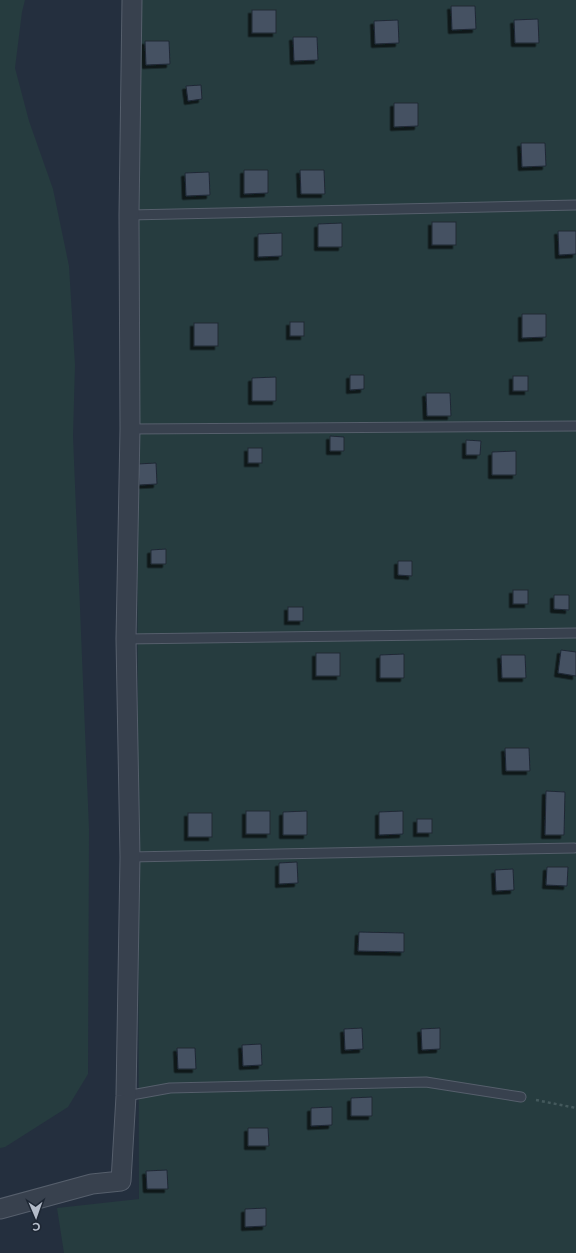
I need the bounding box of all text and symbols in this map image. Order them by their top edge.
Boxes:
north arrow [16,1197,56,1237]
text: С [32,1220,41,1234]

